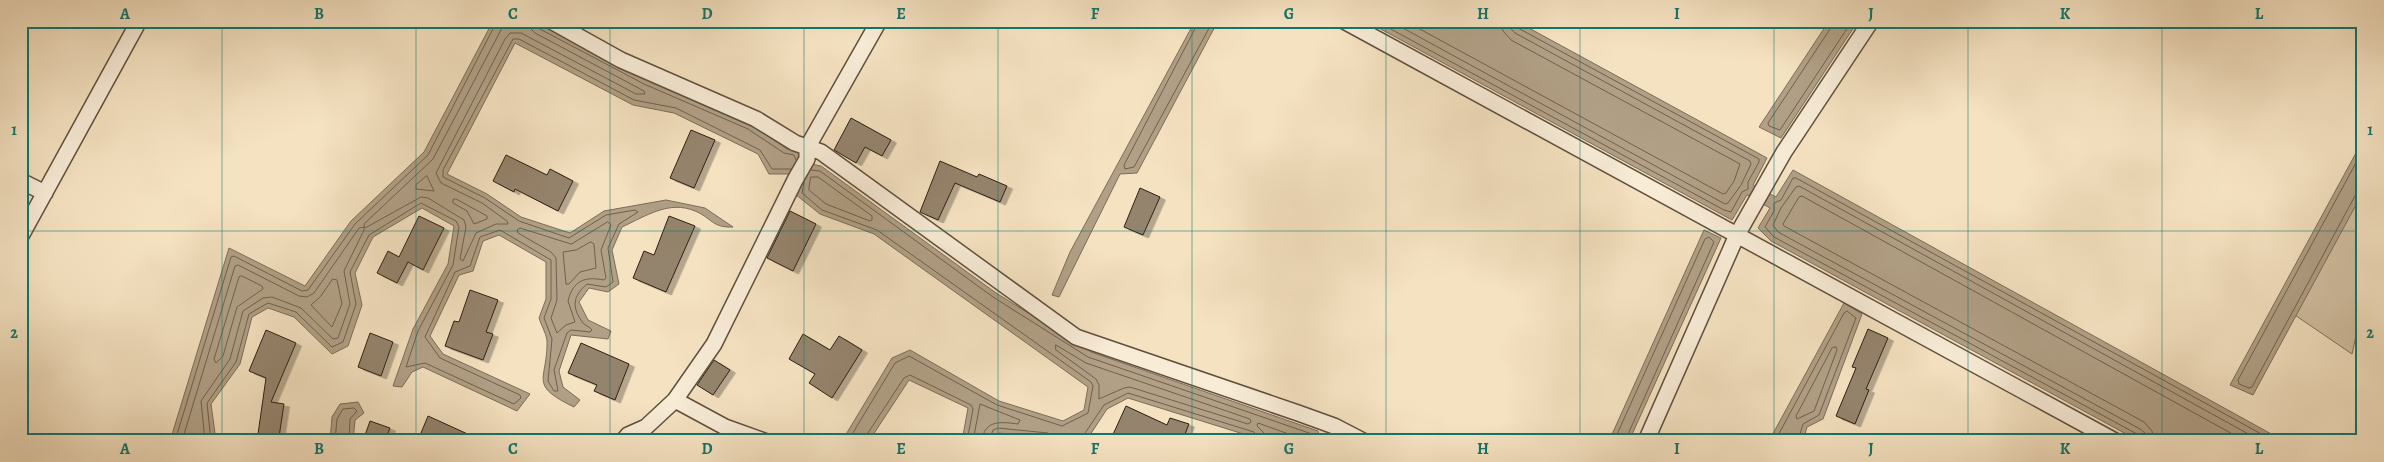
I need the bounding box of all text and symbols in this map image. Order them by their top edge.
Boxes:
text: A [119,3,131,25]
text: B [314,3,324,25]
text: C [508,3,518,25]
text: D [701,3,713,25]
text: E [896,3,906,25]
text: F [1091,3,1100,25]
text: G [1284,3,1294,25]
text: H [1477,3,1489,25]
text: I [1674,3,1680,25]
text: J [1868,3,1874,25]
text: K [2060,3,2071,25]
text: L [2255,3,2264,25]
text: 1 [11,119,17,141]
text: 1 [2367,119,2373,141]
text: 2 [10,322,18,344]
text: 2 [2366,322,2374,344]
text: A [119,438,131,460]
text: B [314,438,324,460]
text: C [508,438,518,460]
text: D [701,438,713,460]
text: E [896,438,906,460]
text: F [1091,438,1100,460]
text: G [1284,438,1294,460]
text: H [1477,438,1489,460]
text: I [1674,438,1680,460]
text: J [1868,438,1874,460]
text: K [2060,438,2071,460]
text: L [2255,438,2264,460]

